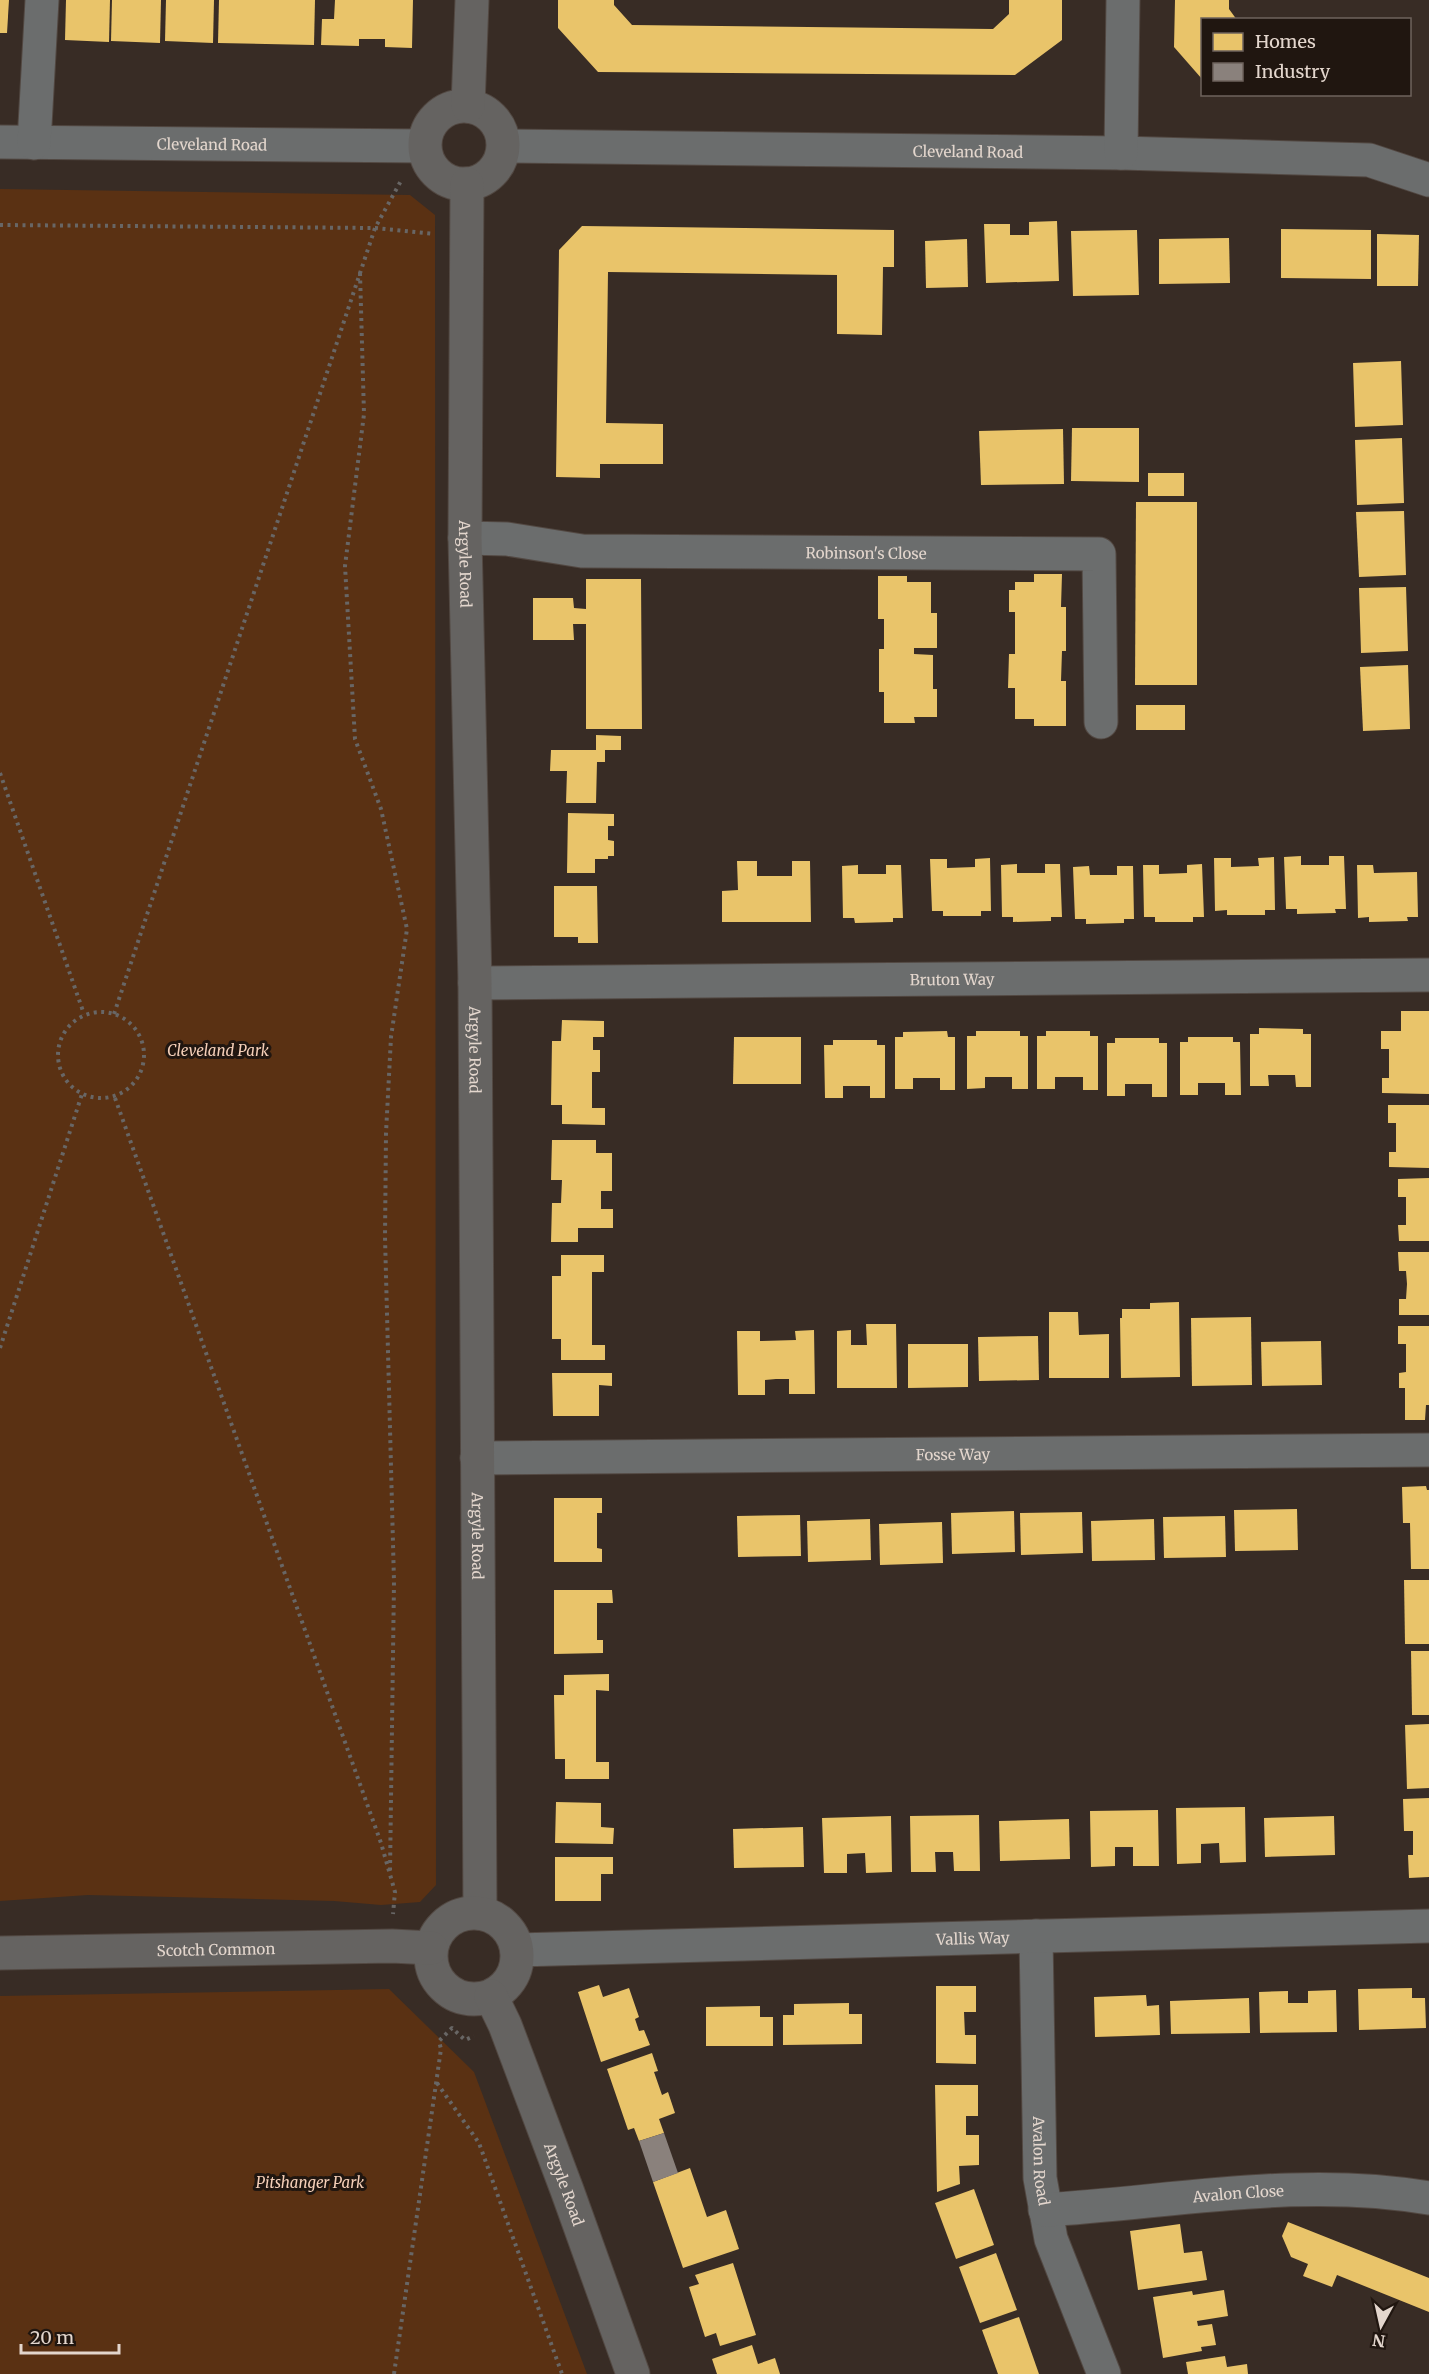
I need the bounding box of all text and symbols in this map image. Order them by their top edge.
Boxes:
legend [1201,18,1411,96]
text: Homes [1255,30,1316,53]
text: Industry [1255,60,1331,83]
street label: Cleveland Road [157,134,267,154]
street label: Cleveland Road [913,141,1023,161]
street label: Argyle Road [455,519,476,608]
street label: Robinson's Close [805,543,927,563]
street label: Bruton Way [910,969,995,989]
street label: Argyle Road [466,1005,485,1094]
park label: Cleveland Park [167,1041,270,1060]
street label: Fosse Way [916,1444,991,1464]
street label: Argyle Road [468,1491,488,1580]
street label: Vallis Way [935,1928,1010,1948]
street label: Scotch Common [157,1939,275,1960]
street label: Avalon Road [1029,2115,1054,2207]
street label: Argyle Road [540,2139,589,2228]
park label: Pitshanger Park [256,2173,365,2192]
street label: Avalon Close [1191,2181,1284,2206]
north arrow [1351,2296,1411,2356]
scale bar [21,2317,118,2355]
text: 20 m [30,2326,74,2349]
text: N [1371,2330,1387,2352]

